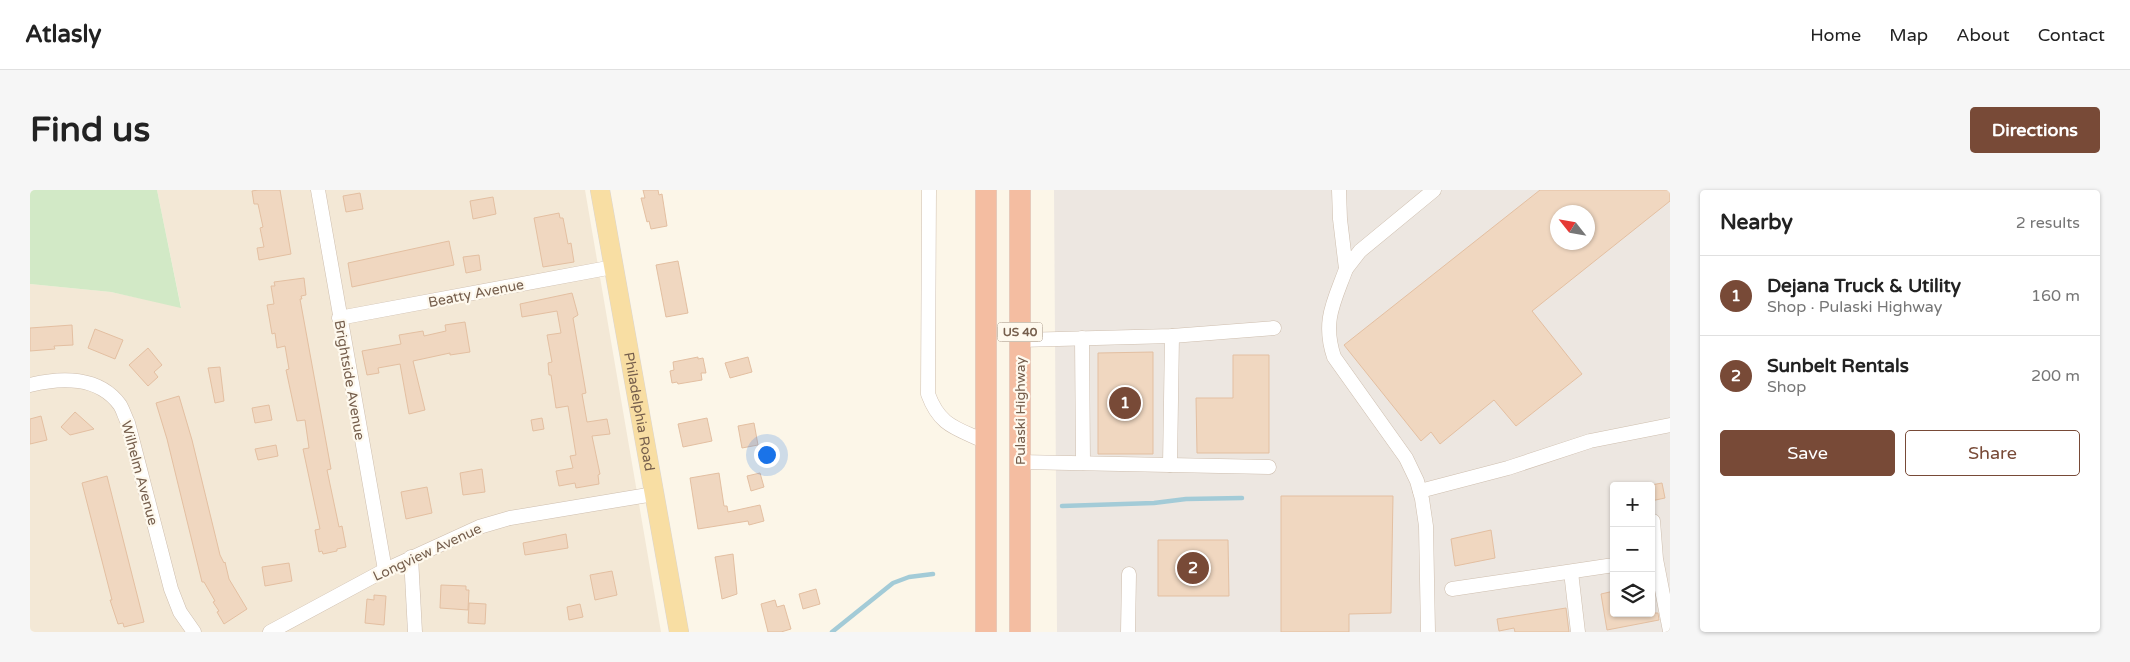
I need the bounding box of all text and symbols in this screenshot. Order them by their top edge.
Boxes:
text: Atlasly [25,20,101,49]
text: Home [1810,24,1861,46]
text: Map [1889,24,1928,46]
text: About [1956,24,2010,46]
text: Contact [2038,24,2105,46]
button: Directions [1970,107,2100,153]
text: Find us [30,109,150,151]
north arrow [1550,205,1595,250]
text: Nearby [1720,210,1793,235]
text: 2 results [2016,213,2080,233]
text: Dejana Truck & Utility [1767,275,1961,297]
street label: Beatty Avenue [427,276,525,311]
text: 1 [1731,286,1741,306]
text: 160 m [2031,286,2080,306]
text: Shop · Pulaski Highway [1767,297,1942,317]
street label: Brightside Avenue [331,319,368,442]
road number: US 40 [998,322,1042,342]
street label: Philadelphia Road [620,351,658,472]
text: Sunbelt Rentals [1767,355,1909,377]
street label: Pulaski Highway [1012,356,1029,465]
text: 2 [1731,366,1741,386]
text: 200 m [2031,366,2080,386]
text: Shop [1767,377,1806,397]
pin: 1 [1109,384,1141,422]
street label: Wilhelm Avenue [117,419,162,527]
button: Save [1720,430,1895,476]
button: Share [1905,430,2080,476]
your location [754,442,780,468]
map controls [1610,482,1655,617]
button: + [1610,482,1655,527]
street label: Longview Avenue [370,520,484,585]
button: − [1610,527,1655,572]
pin: 2 [1177,549,1209,587]
button: layers [1610,572,1655,617]

